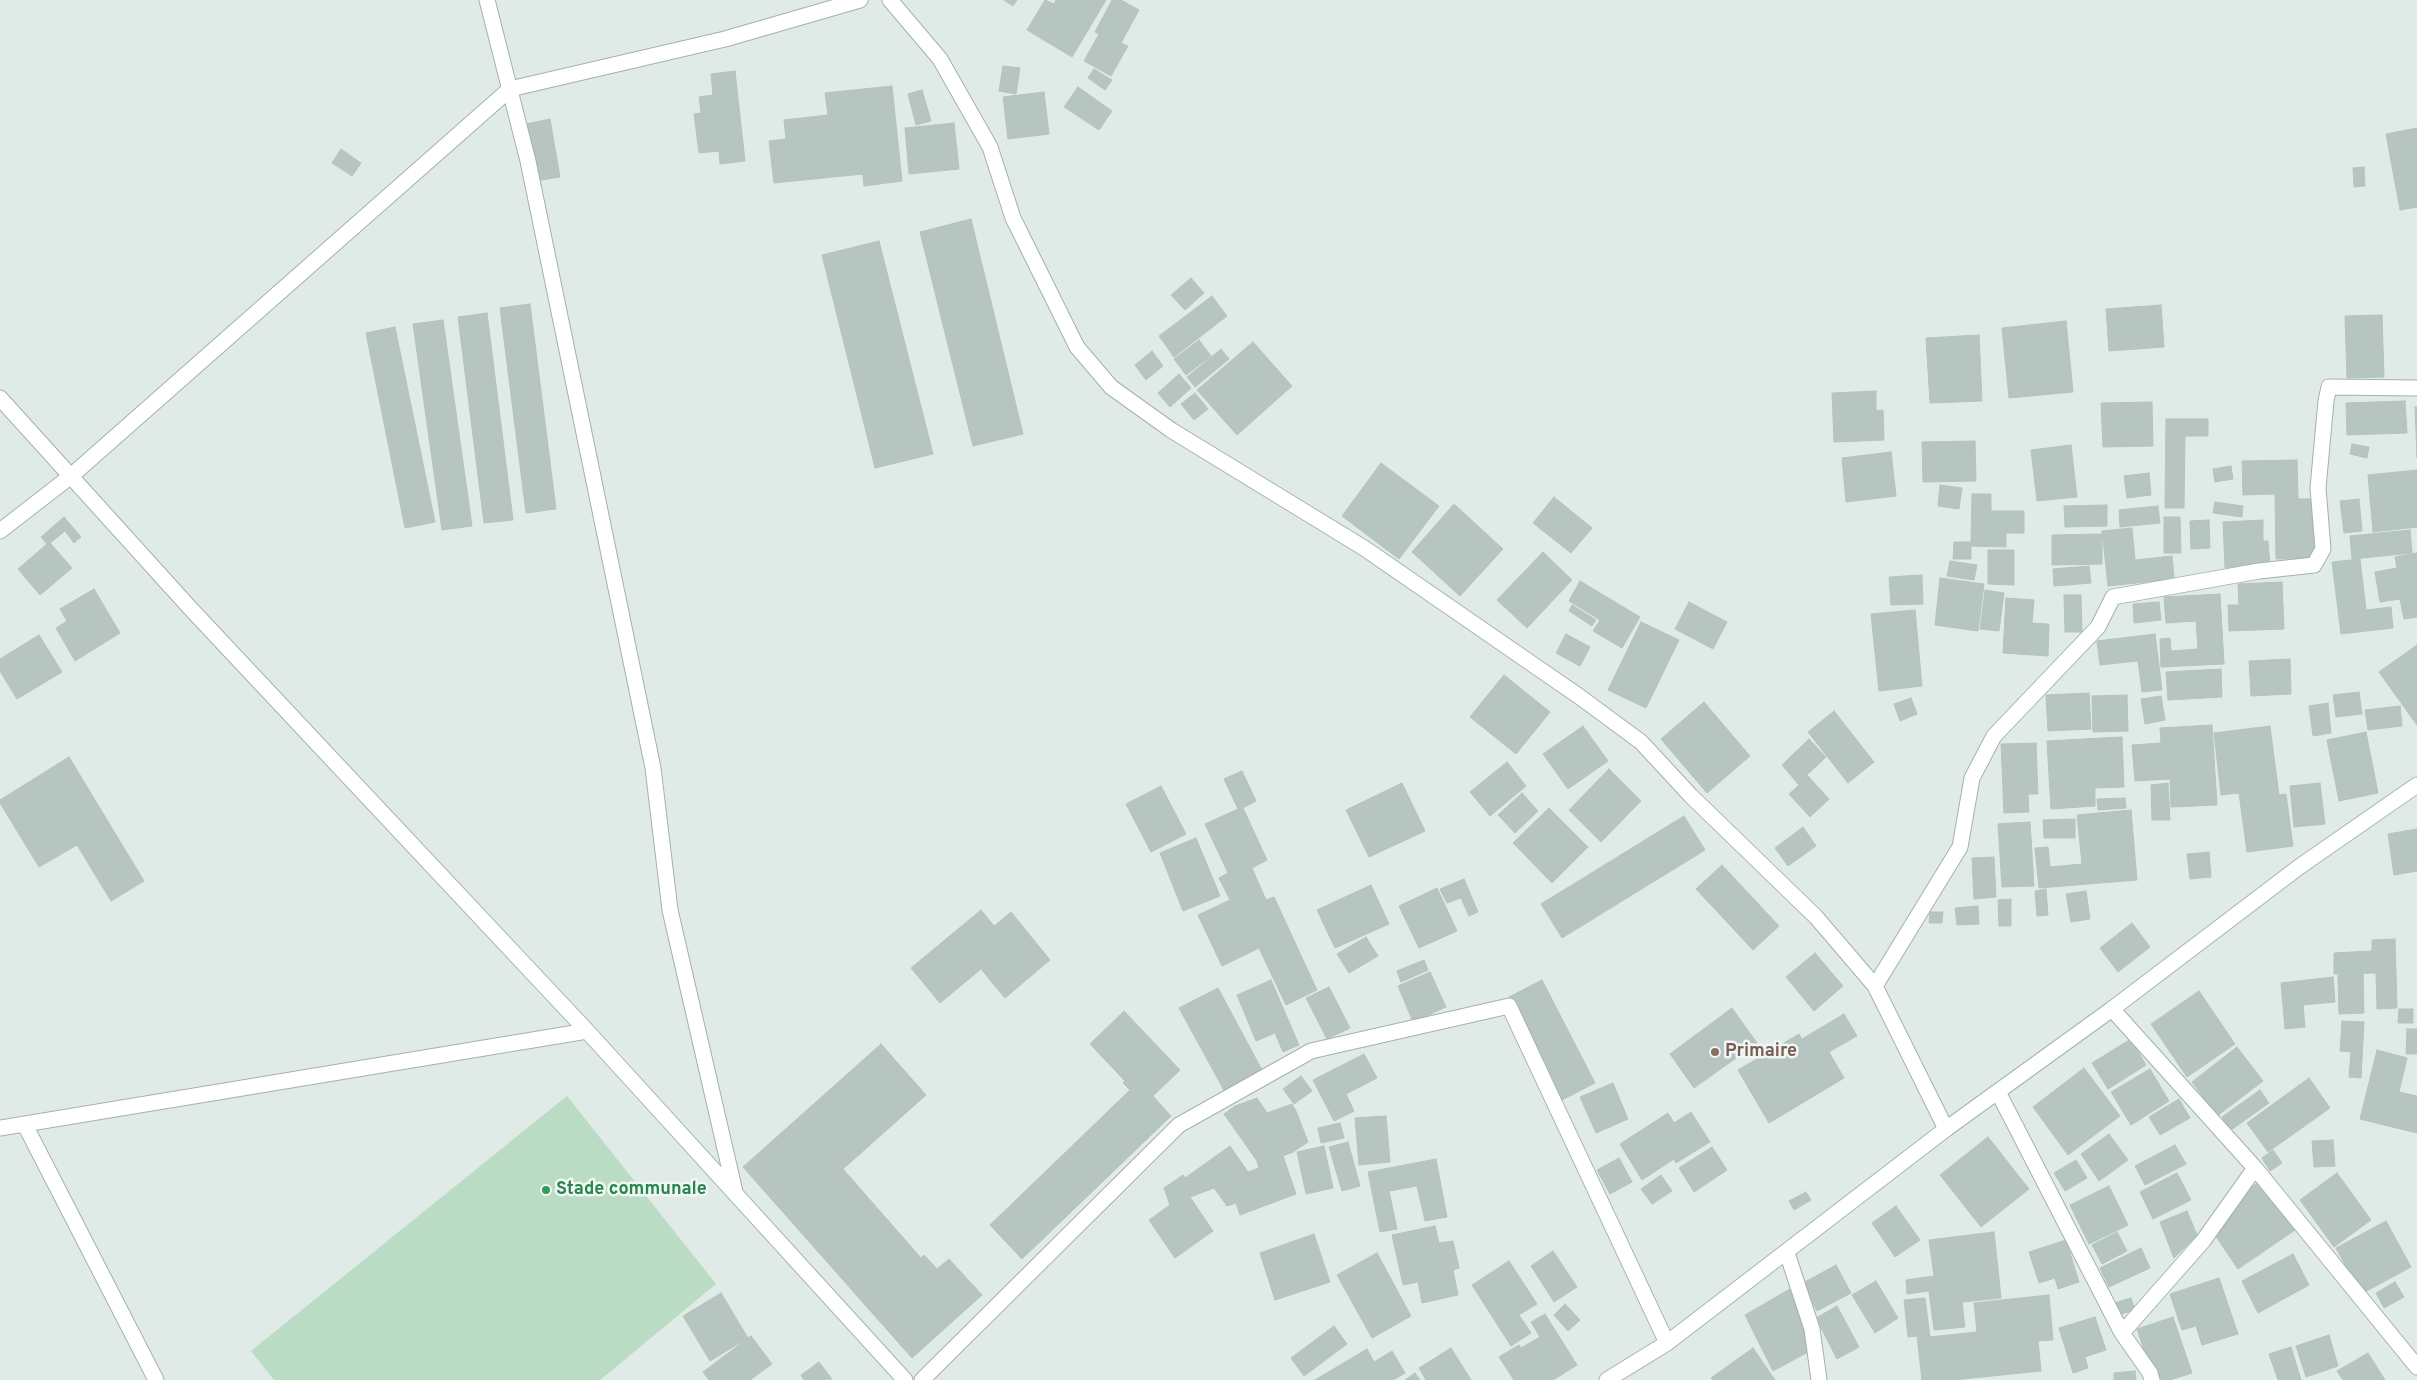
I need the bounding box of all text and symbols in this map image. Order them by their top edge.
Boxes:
place label: Primaire [1725,1041,1797,1063]
marker: Primaire [1709,1046,1721,1058]
place label: Stade communale [556,1179,707,1201]
marker: Stade communale [540,1184,552,1196]

